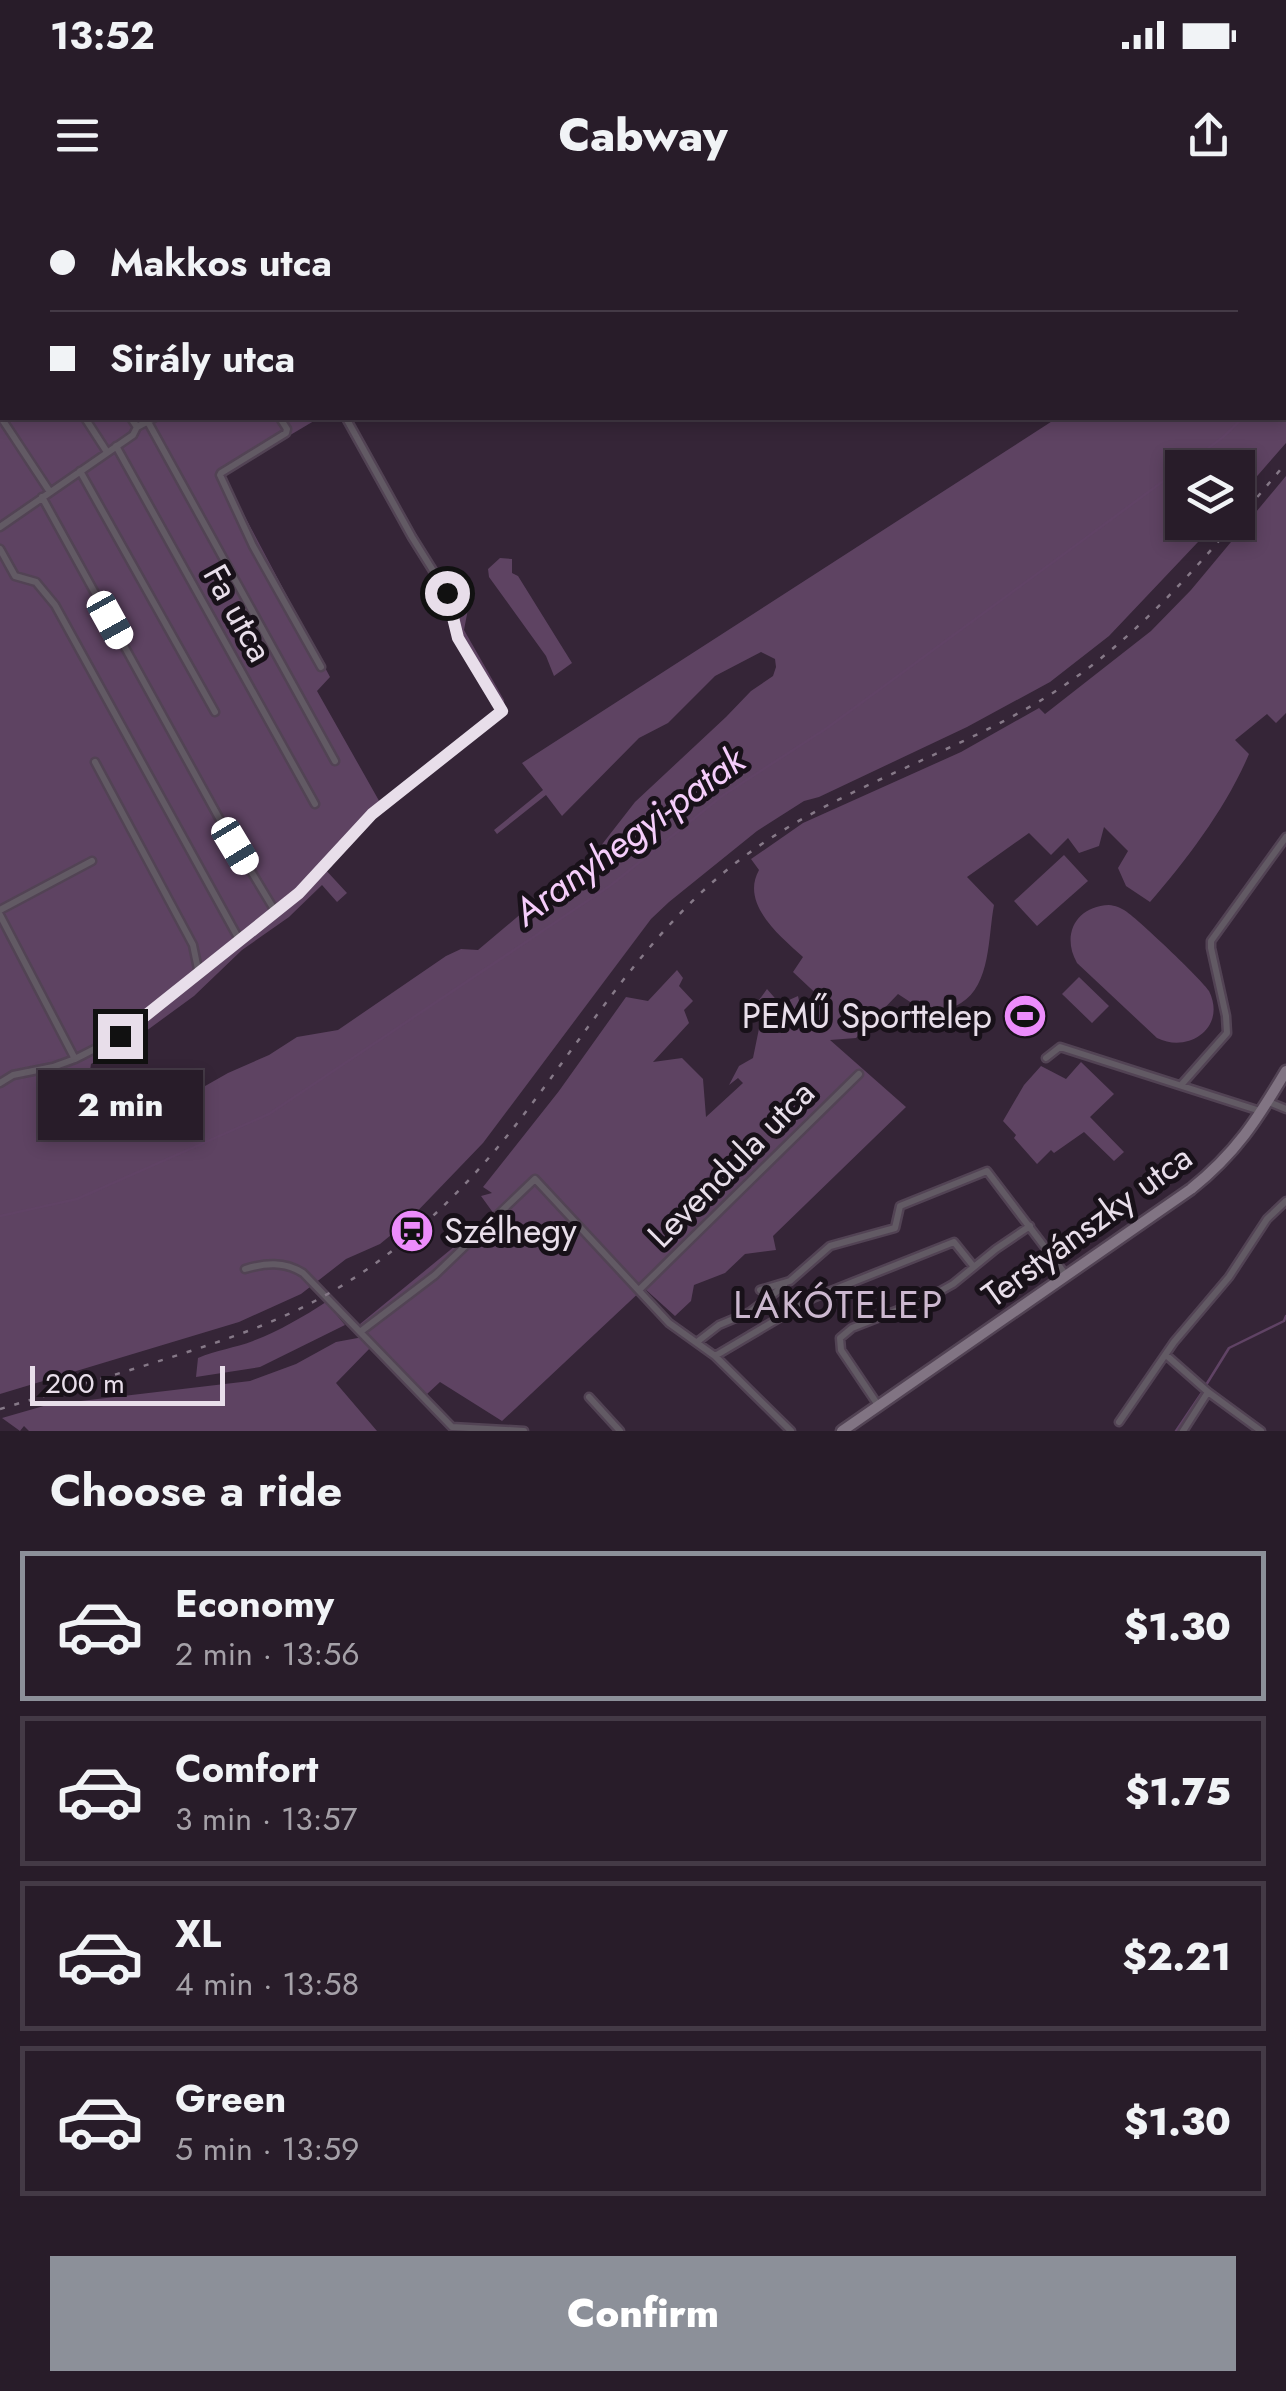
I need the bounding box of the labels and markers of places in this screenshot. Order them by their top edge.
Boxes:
place label: PEMŰ Sporttelep [742,991,992,1041]
sports icon: PEMŰ Sporttelep [1002,993,1048,1039]
place label: Szélhegy [444,1206,577,1256]
station icon: Szélhegy [389,1208,435,1254]

